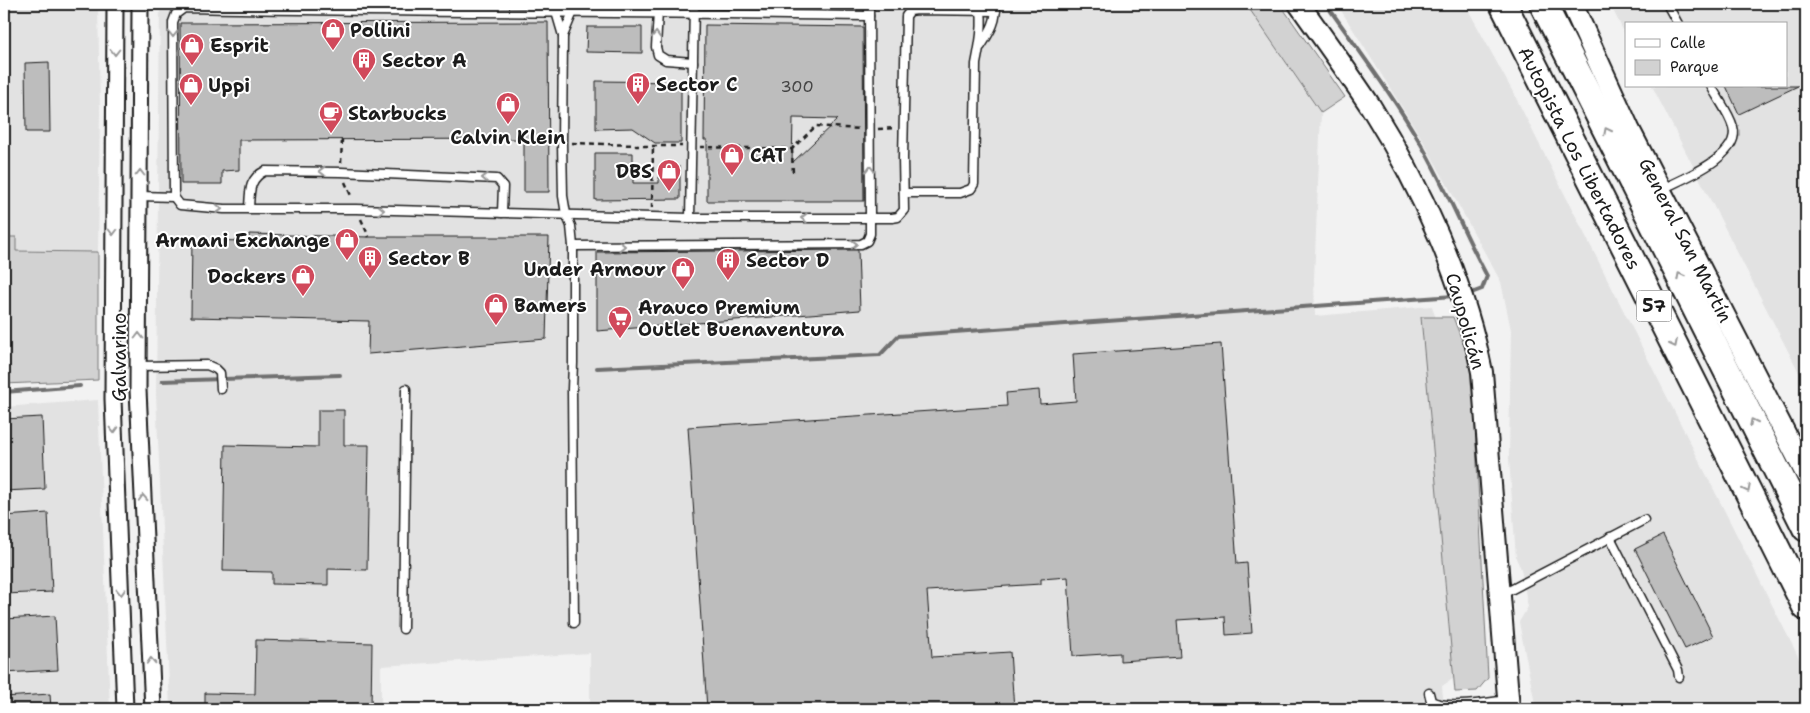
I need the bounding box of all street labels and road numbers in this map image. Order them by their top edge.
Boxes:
street label: Autopista Los Libertadores [1512,42,1647,274]
street label: General San Martín [1633,154,1738,327]
street label: Caupolicán [1440,270,1491,372]
road number: 57 [1636,290,1672,322]
street label: Galvarino [107,312,132,402]

